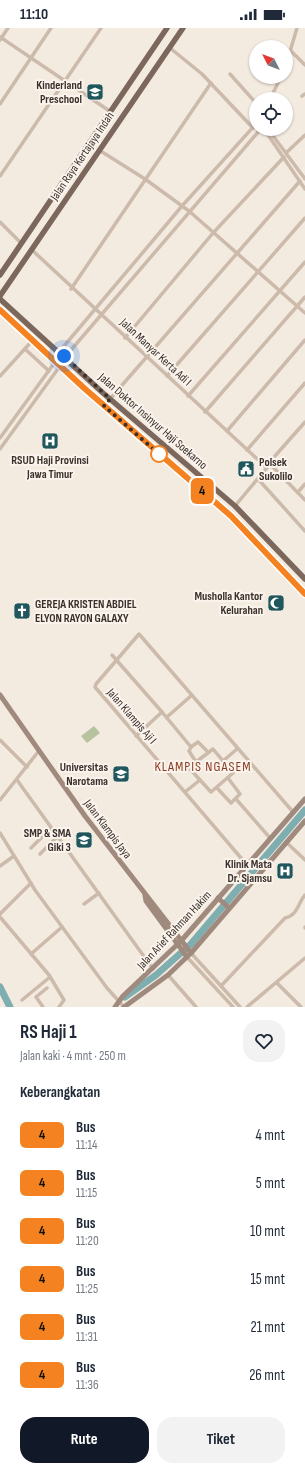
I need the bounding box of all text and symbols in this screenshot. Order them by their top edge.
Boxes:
text: 11:10 [20,5,48,24]
north arrow [249,40,293,84]
map controls [249,40,293,136]
place label: Kinderland Preschool [36,78,82,107]
school or university icon: Kinderland Preschool [85,82,105,102]
button: locate [249,92,293,136]
street label: Jalan Raya Kertajaya Indah [47,109,118,204]
street label: Jalan Manyar Kerta Adi I [116,315,195,389]
your location [54,346,74,366]
street label: Jalan Doktor Insinyur Haji Soekarno [94,369,210,473]
hospital icon: RSUD Haji Provinsi Jawa Timur [40,431,60,451]
unlabelled marker [150,445,168,463]
place label: RSUD Haji Provinsi Jawa Timur [11,453,89,482]
place label: Polsek Sukolilo [259,455,292,484]
public building icon: Polsek Sukolilo [236,459,256,479]
line badge: 4 [189,478,215,504]
text: 4 [199,482,205,499]
place label: Musholla Kantor Kelurahan [194,589,263,618]
mosque icon: Musholla Kantor Kelurahan [266,593,286,613]
place label: GEREJA KRISTEN ABDIEL ELYON RAYON GALAXY [35,597,137,626]
church icon: GEREJA KRISTEN ABDIEL ELYON RAYON GALAXY [12,601,32,621]
street label: Jalan Klampis Aji I [103,685,160,747]
district label: KLAMPIS NGASEM [154,758,252,775]
place label: Universitas Narotama [60,760,108,789]
school or university icon: Universitas Narotama [111,764,131,784]
street label: Jalan Klampis Jaya [80,796,135,862]
place label: SMP & SMA Giki 3 [24,826,71,855]
school or university icon: SMP & SMA Giki 3 [74,830,94,850]
place label: Klinik Mata Dr. Sjamsu [225,857,272,886]
hospital icon: Klinik Mata Dr. Sjamsu [275,861,295,881]
street label: Jalan Arief Rahman Hakim [133,888,215,973]
button: heart [243,1020,285,1062]
text: RS Haji 1 [20,1021,77,1044]
text: Jalan kaki · 4 mnt · 250 m [20,1048,126,1064]
text: Keberangkatan [20,1083,100,1102]
text: Bus [76,1118,95,1137]
text: 4 [39,1126,45,1143]
text: 4 mnt [256,1126,285,1145]
text: 11:14 [76,1137,98,1153]
text: Bus [76,1166,95,1185]
text: 4 [39,1174,45,1191]
text: 5 mnt [256,1174,285,1193]
text: 11:15 [76,1185,97,1201]
text: Bus [76,1214,95,1233]
text: 4 [39,1222,45,1239]
text: 10 mnt [250,1222,285,1241]
text: 11:20 [76,1233,99,1249]
text: Bus [76,1262,95,1281]
text: 4 [39,1270,45,1287]
text: 15 mnt [251,1270,285,1289]
text: 11:25 [76,1281,98,1297]
text: Bus [76,1310,95,1329]
text: 4 [39,1318,45,1335]
text: 21 mnt [250,1318,285,1337]
text: 11:31 [76,1329,98,1345]
text: Bus [76,1358,95,1377]
text: 4 [39,1366,45,1383]
text: 26 mnt [249,1366,285,1385]
text: 11:36 [76,1377,99,1393]
button: Rute [20,1417,149,1463]
button: Tiket [157,1417,285,1463]

